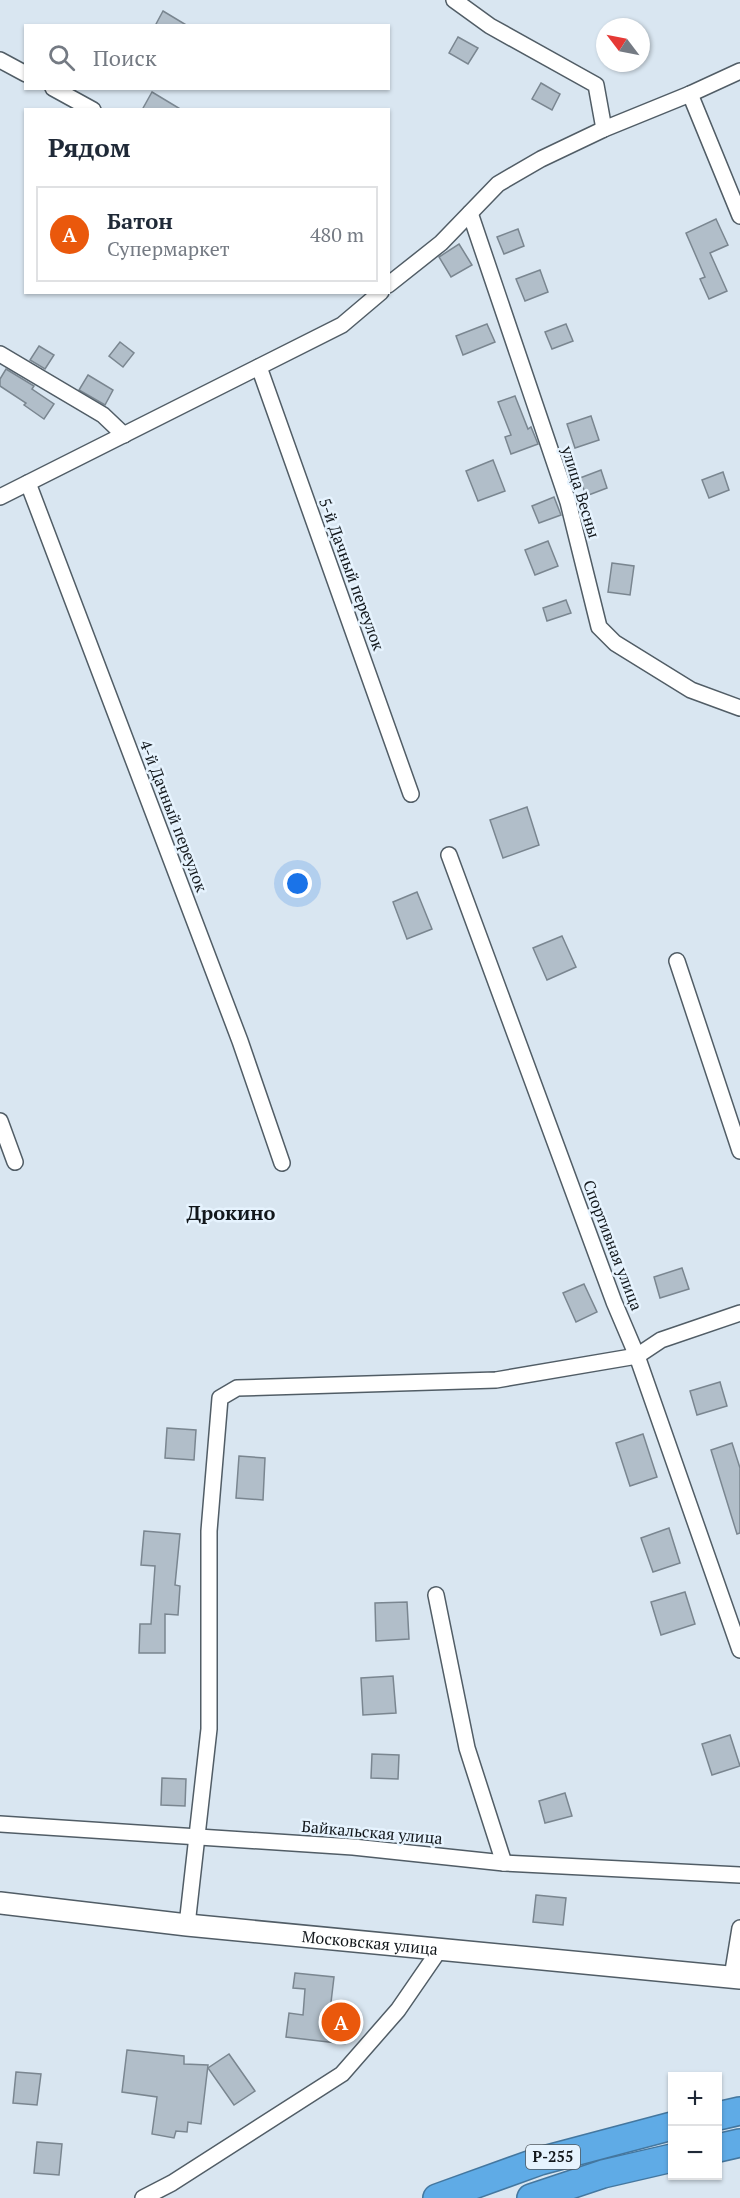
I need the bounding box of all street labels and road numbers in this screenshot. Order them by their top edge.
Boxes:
street label: улица Весны [556,442,605,541]
street label: 5-й Дачный переулок [314,495,390,654]
street label: 4-й Дачный переулок [135,737,213,895]
street label: Спортивная улица [578,1177,648,1313]
street label: Байкальская улица [301,1815,443,1849]
street label: Московская улица [301,1925,439,1960]
road number: Р-255 [526,2145,580,2169]

